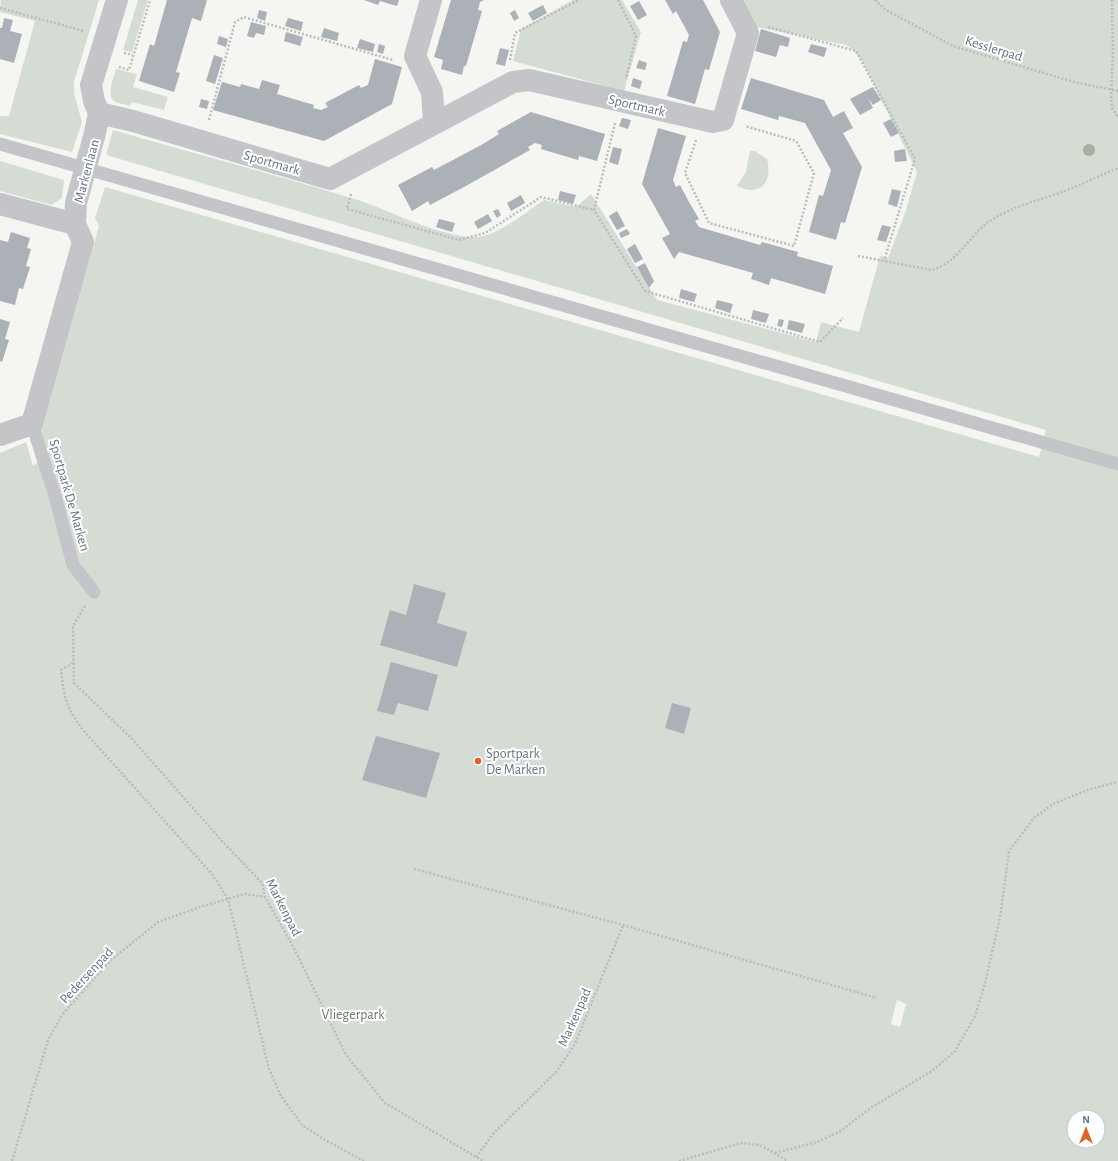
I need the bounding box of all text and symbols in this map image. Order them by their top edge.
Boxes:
street label: Kesslerpad [963,34,1024,64]
street label: Sportmark [607,93,667,119]
street label: Markenlaan [72,138,102,205]
street label: Sportmark [242,148,302,178]
street label: Sportpark De Marken [46,438,92,553]
place label: Sportpark De Marken [486,747,545,777]
marker: Sportpark De Marken [473,756,483,766]
street label: Markenpad [263,876,304,938]
street label: Pedersenpad [57,945,116,1006]
street label: Markenpad [556,986,594,1049]
park label: Vliegerpark [321,1008,385,1022]
north arrow [1066,1109,1106,1149]
text: N [1082,1114,1090,1125]

